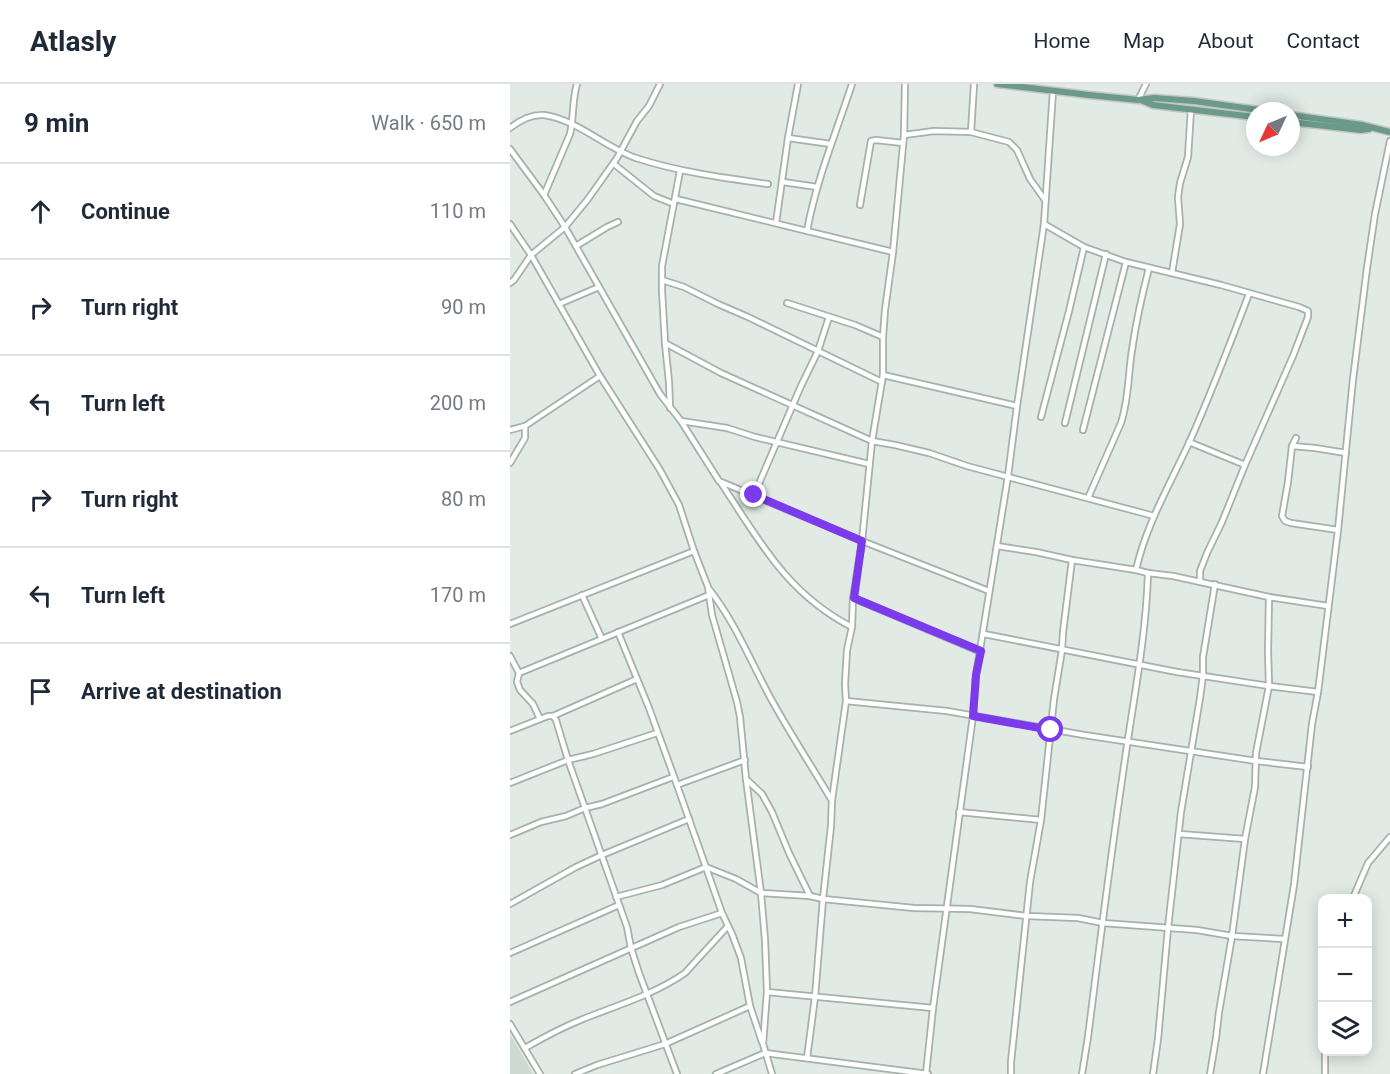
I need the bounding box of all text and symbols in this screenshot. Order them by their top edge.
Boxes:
text: Atlasly [30,25,116,58]
text: Home [1034,29,1090,53]
text: Map [1123,29,1165,53]
text: About [1198,29,1254,53]
text: Contact [1287,29,1360,53]
north arrow [1246,102,1300,156]
text: 9 min [24,108,89,138]
text: Walk · 650 m [371,111,486,135]
icon: ahead [24,195,57,228]
text: Continue [81,199,170,224]
text: 110 m [430,199,486,223]
icon: right [24,291,57,324]
text: Turn right [81,295,178,320]
text: 90 m [441,295,486,319]
icon: left [24,387,57,420]
text: Turn left [81,391,165,416]
text: 200 m [430,391,486,415]
route end [740,481,766,507]
icon: right [24,483,57,516]
text: Turn right [81,487,178,512]
text: 80 m [441,487,486,511]
icon: left [24,579,57,612]
text: Turn left [81,583,165,608]
text: 170 m [430,583,486,607]
icon: arrive [24,675,57,708]
text: Arrive at destination [81,679,282,704]
route start [1037,716,1063,742]
map controls [1318,894,1372,1056]
button: + [1318,894,1372,948]
button: − [1318,948,1372,1002]
button: layers [1318,1002,1372,1056]

